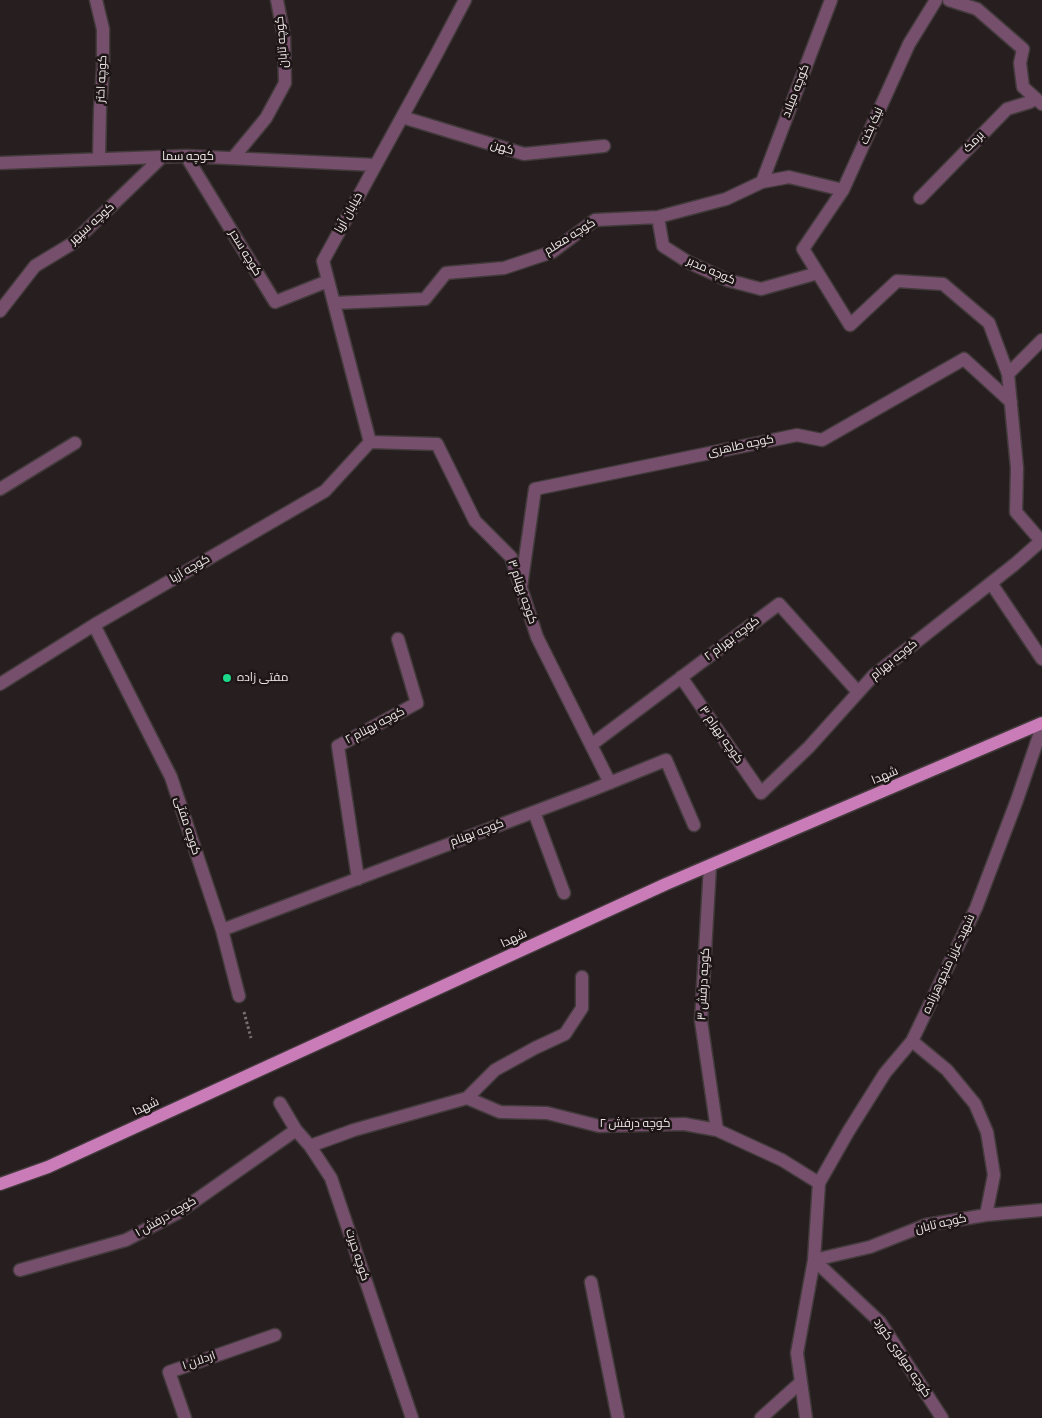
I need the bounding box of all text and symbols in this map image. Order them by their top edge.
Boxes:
street label: کوچه تابان [273,15,291,69]
street label: کوچه اختر [94,55,110,103]
street label: کوچه میلاد [779,62,813,120]
street label: نیک بخت [857,105,887,147]
street label: برمک [960,128,988,156]
street label: کهن [489,138,515,158]
street label: کوچه سما [162,150,214,164]
street label: خیابان آریا [332,190,366,236]
street label: کوچه سپهر [67,200,117,248]
street label: کوچه معلم [542,216,598,258]
street label: کوچه سحر [226,227,264,279]
street label: کوچه مدبر [685,254,737,288]
street label: کوچه طاهری [707,432,775,460]
street label: کوچه آریا [167,552,213,586]
street label: کوچه بهنام ۳ [504,558,540,626]
street label: کوچه بهرام ۲ [702,614,762,664]
street label: کوچه بهرام [868,637,920,683]
place label: مفتی زاده [237,671,288,685]
marker: مفتی زاده [221,672,233,684]
street label: کوچه بهرام ۳ [696,703,746,767]
street label: کوچه بهنام ۲ [343,704,407,748]
street label: شهدا [870,764,900,788]
street label: کوچه مفتی [171,795,203,857]
street label: کوچه بهنام [448,816,506,850]
street label: شهید عزیز منچوهرزاده [920,912,978,1016]
street label: شهدا [498,927,530,951]
street label: کوچه درفش ۳ [695,947,713,1021]
street label: شهدا [130,1095,162,1119]
street label: کوچه درفش ۲ [600,1117,670,1131]
street label: کوچه درفش ۱ [133,1194,199,1240]
street label: کوچه تابان [914,1211,968,1237]
street label: کوچه حیرت [342,1227,372,1283]
street label: کوچه مولوی کورد [870,1316,934,1400]
street label: اردلان ۱ [180,1349,218,1373]

